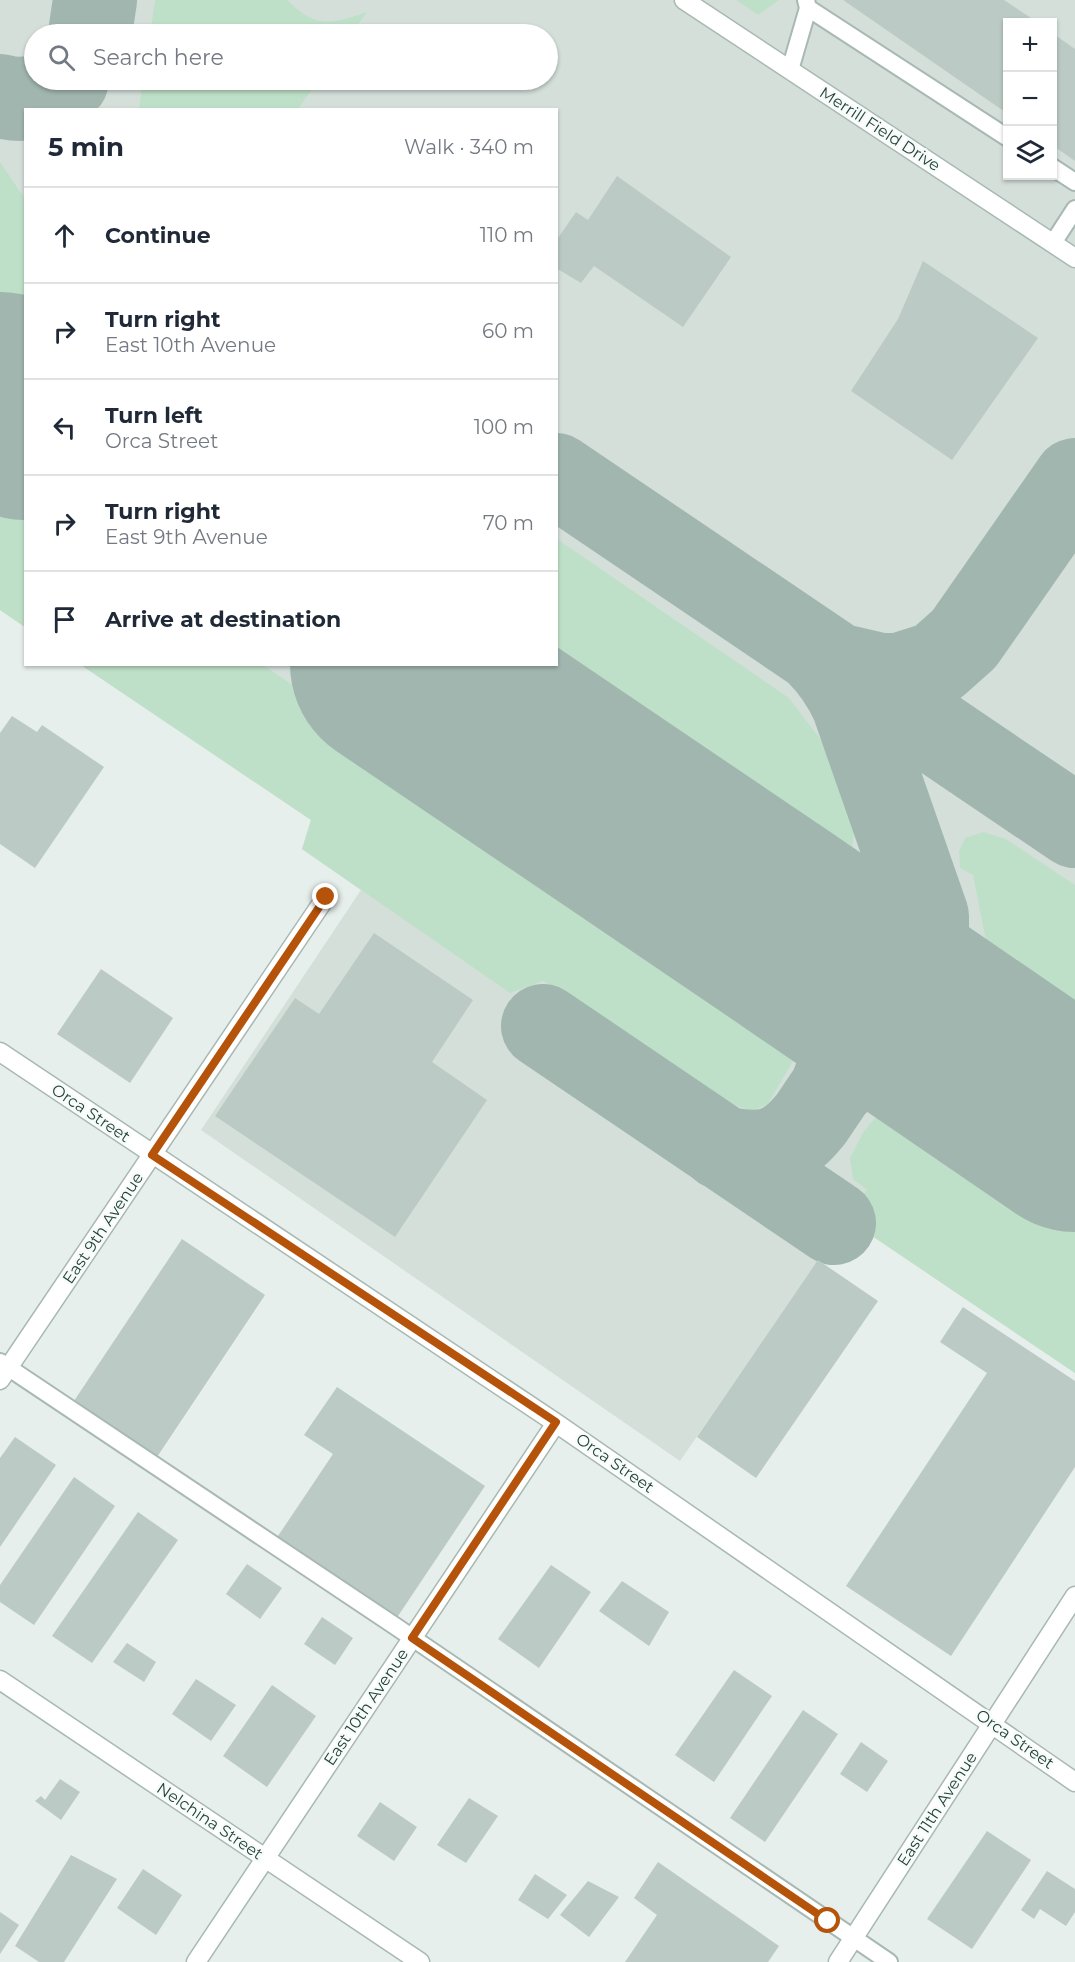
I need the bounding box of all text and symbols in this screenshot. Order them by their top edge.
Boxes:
map controls [1003,18,1057,180]
button: + [1003,18,1057,72]
search box [24,24,558,90]
icon: search [45,41,78,74]
text: Search here [93,44,224,71]
button: − [1003,72,1057,126]
street label: Merrill Field Drive [816,83,944,175]
button: layers [1003,126,1057,180]
text: 5 min [48,131,124,163]
text: Walk · 340 m [404,135,534,159]
icon: ahead [48,219,81,252]
text: Continue [105,222,211,249]
text: 110 m [480,223,534,247]
text: Turn right [105,306,220,333]
icon: right [48,315,81,348]
text: 60 m [482,319,534,343]
text: East 10th Avenue [105,333,276,357]
text: Turn left [105,402,203,429]
icon: left [48,411,81,444]
text: 100 m [474,415,534,439]
text: Orca Street [105,429,218,453]
text: Turn right [105,498,220,525]
icon: right [48,507,81,540]
text: 70 m [483,511,534,535]
text: East 9th Avenue [105,525,268,549]
icon: arrive [48,603,81,636]
text: Arrive at destination [105,606,341,633]
route end [312,883,338,909]
street label: Orca Street [48,1080,134,1147]
street label: East 9th Avenue [59,1169,147,1287]
street label: Orca Street [572,1429,658,1497]
street label: East 10th Avenue [320,1645,412,1769]
street label: Orca Street [972,1705,1058,1773]
street label: East 11th Avenue [893,1748,981,1870]
street label: Nelchina Street [153,1779,267,1864]
route start [814,1907,840,1933]

